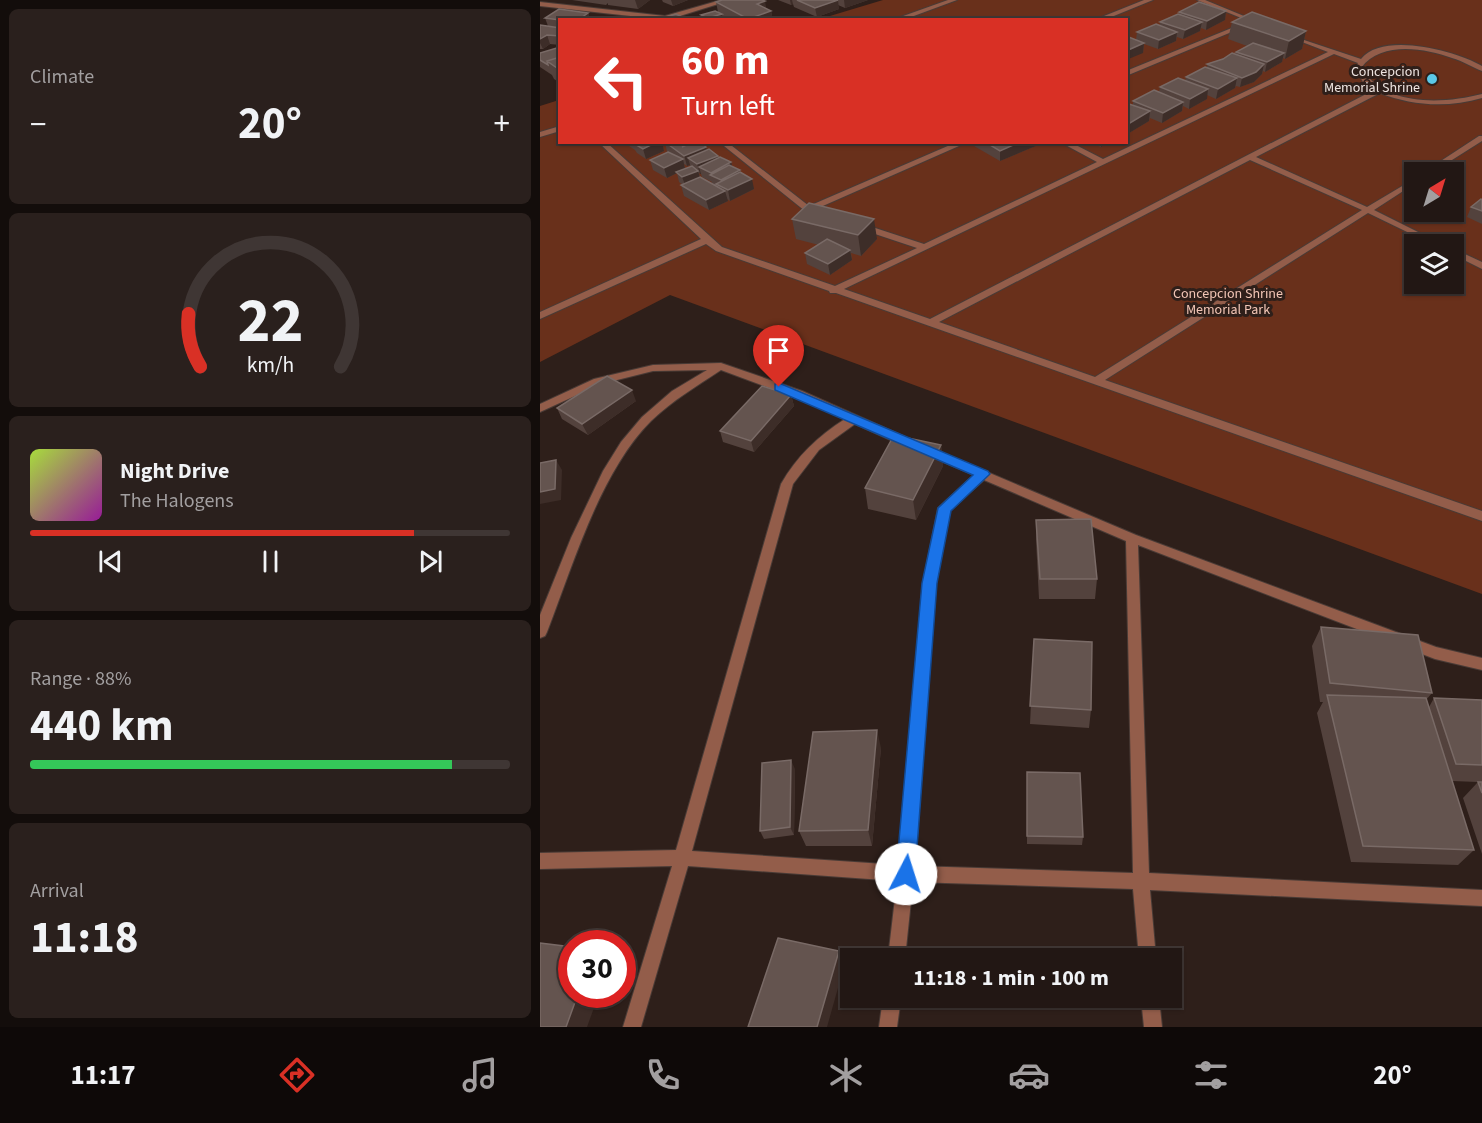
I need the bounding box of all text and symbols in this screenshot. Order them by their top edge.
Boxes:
text: 60 m [681,31,770,91]
icon: left [582,42,660,120]
place label: Concepcion Memorial Shrine [1324,62,1420,98]
text: Climate [30,63,94,91]
marker: Concepcion Memorial Shrine [1425,72,1439,86]
text: Turn left [681,87,775,126]
text: 20° [238,92,302,156]
text: − [30,101,46,148]
text: + [494,101,510,148]
north arrow [1404,162,1464,222]
map controls [1404,162,1464,294]
button: layers [1404,234,1464,294]
text: 22 [237,277,303,366]
park label: Concepcion Shrine Memorial Park [1173,284,1283,320]
pin [753,325,804,387]
icon: arrive [762,334,795,367]
text: km/h [246,350,294,381]
text: Night Drive [120,455,229,487]
text: The Halogens [120,487,234,515]
icon: previous [94,545,127,578]
icon: pause [254,545,287,578]
icon: next [414,545,447,578]
text: Range · 88% [30,665,131,693]
text: 440 km [30,694,174,758]
position arrow [874,842,938,906]
text: Arrival [30,877,84,905]
text: 11:18 [30,906,139,970]
speed limit sign: 30 [558,930,636,1008]
text: 11:18 · 1 min · 100 m [913,962,1109,994]
icon: directions [276,1054,318,1096]
icon: music [459,1054,501,1096]
icon: phone [642,1054,684,1096]
icon: climate [825,1054,867,1096]
icon: car [1008,1054,1050,1096]
icon: filters [1190,1054,1232,1096]
text: 11:17 [70,1056,136,1095]
text: 20° [1373,1056,1412,1095]

